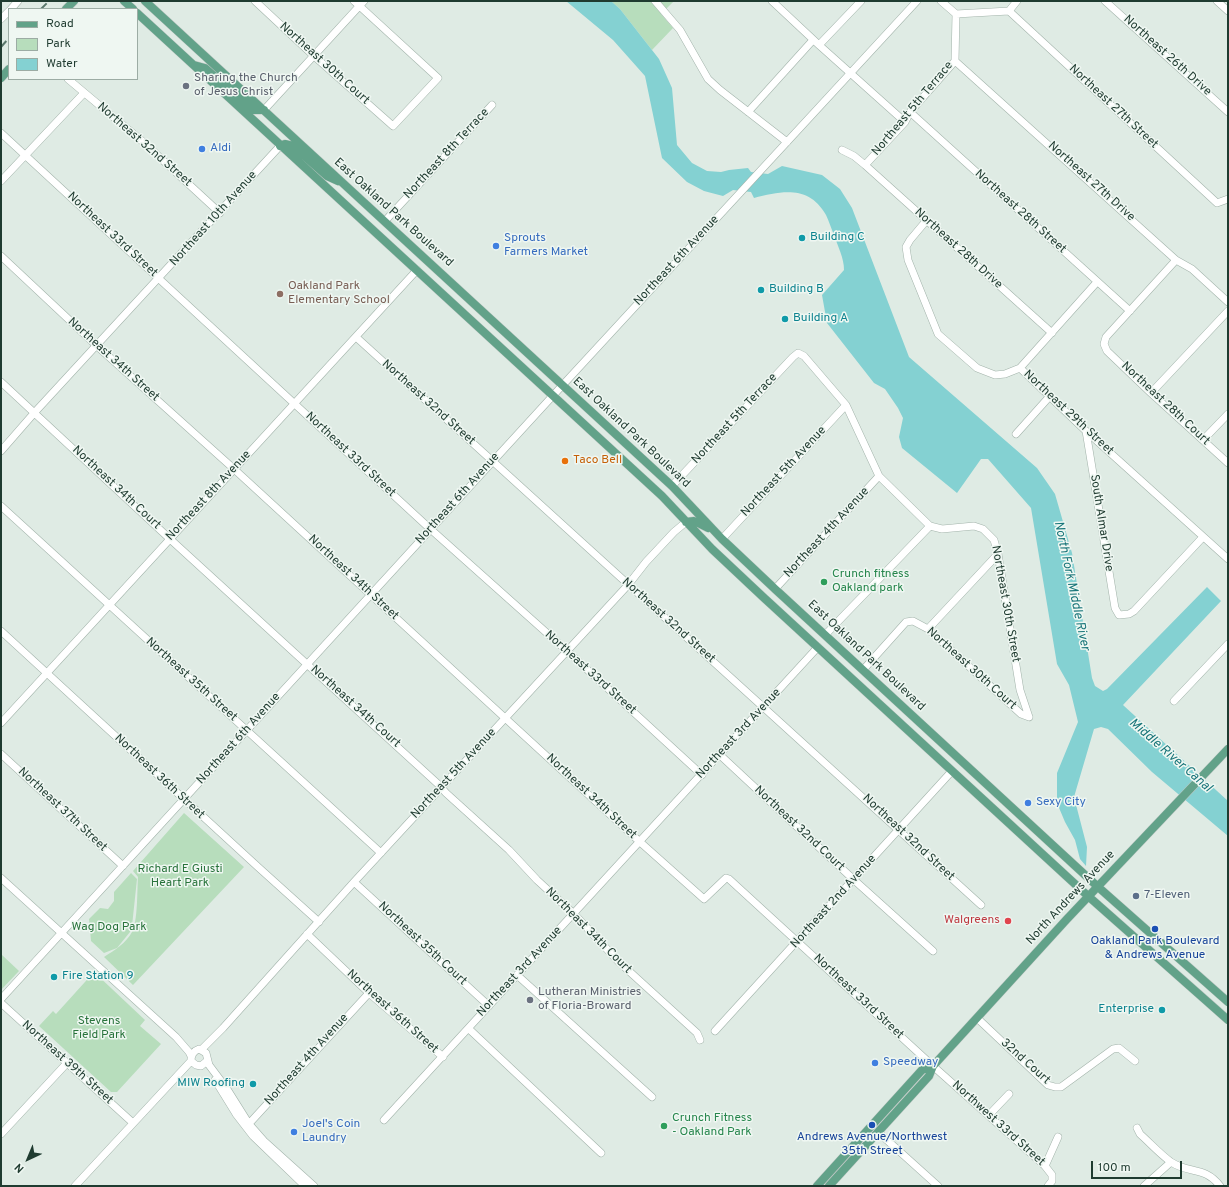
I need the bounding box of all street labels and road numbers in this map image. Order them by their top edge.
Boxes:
street label: Northeast 26th Drive [1120,13,1214,99]
street label: Northeast 30th Court [276,20,372,108]
street label: Northeast 5th Terrace [869,59,957,159]
street label: Northeast 27th Street [1065,62,1161,152]
street label: Northeast 32nd Street [94,100,194,190]
street label: Northeast 8th Terrace [401,106,493,202]
street label: Northeast 27th Drive [1044,139,1138,225]
street label: East Oakland Park Boulevard [330,156,456,270]
street label: Northeast 28th Street [971,167,1069,257]
street label: Northeast 10th Avenue [168,168,260,270]
street label: Northeast 33rd Street [64,189,160,281]
street label: Northeast 28th Drive [911,206,1005,292]
street label: Northeast 6th Avenue [632,213,722,309]
street label: Northeast 34th Street [64,315,162,405]
street label: Northeast 32nd Street [378,357,478,449]
street label: Northeast 28th Court [1118,359,1212,449]
street label: Northeast 29th Street [1020,367,1116,459]
street label: Northeast 5th Terrace [689,371,781,467]
street label: East Oakland Park Boulevard [569,375,693,491]
street label: Northeast 33rd Street [302,409,398,501]
street label: Northeast 5th Avenue [738,424,830,520]
street label: Northeast 34th Court [69,443,163,533]
street label: Northeast 8th Avenue [164,448,254,544]
street label: Northeast 6th Avenue [413,450,503,548]
street label: South Almar Drive [1086,473,1116,573]
street label: Northeast 4th Avenue [781,485,873,581]
street label: Northeast 34th Street [305,532,401,624]
street label: Northeast 30th Street [988,544,1022,664]
street label: Northeast 32nd Street [618,575,718,667]
street label: East Oakland Park Boulevard [804,598,928,714]
street label: Northeast 30th Court [923,625,1019,713]
street label: Northeast 33rd Street [541,628,639,718]
street label: Northeast 35th Street [142,635,240,725]
street label: Northeast 34th Court [307,663,403,751]
street label: Northeast 3rd Avenue [693,686,785,782]
street label: Northeast 6th Avenue [194,690,284,788]
street label: Northeast 5th Avenue [408,726,500,822]
street label: Northeast 36th Street [111,731,207,823]
street label: Northeast 34th Street [543,751,639,843]
street label: Northeast 37th Street [14,765,110,855]
street label: Northeast 32nd Court [751,783,847,875]
street label: Northeast 32nd Street [859,792,957,884]
street label: North Andrews Avenue [1024,848,1118,948]
street label: Northeast 2nd Avenue [788,852,880,952]
street label: Northeast 34th Court [542,885,634,977]
street label: Northeast 35th Court [375,899,469,989]
street label: Northeast 3rd Avenue [474,924,566,1020]
street label: Northeast 33rd Street [810,951,906,1043]
street label: Northeast 36th Street [343,967,441,1057]
street label: Northeast 4th Avenue [262,1011,352,1109]
street label: Northeast 39th Street [18,1018,116,1108]
street label: 32nd Court [997,1036,1053,1088]
street label: Northwest 33rd Street [949,1078,1047,1170]

